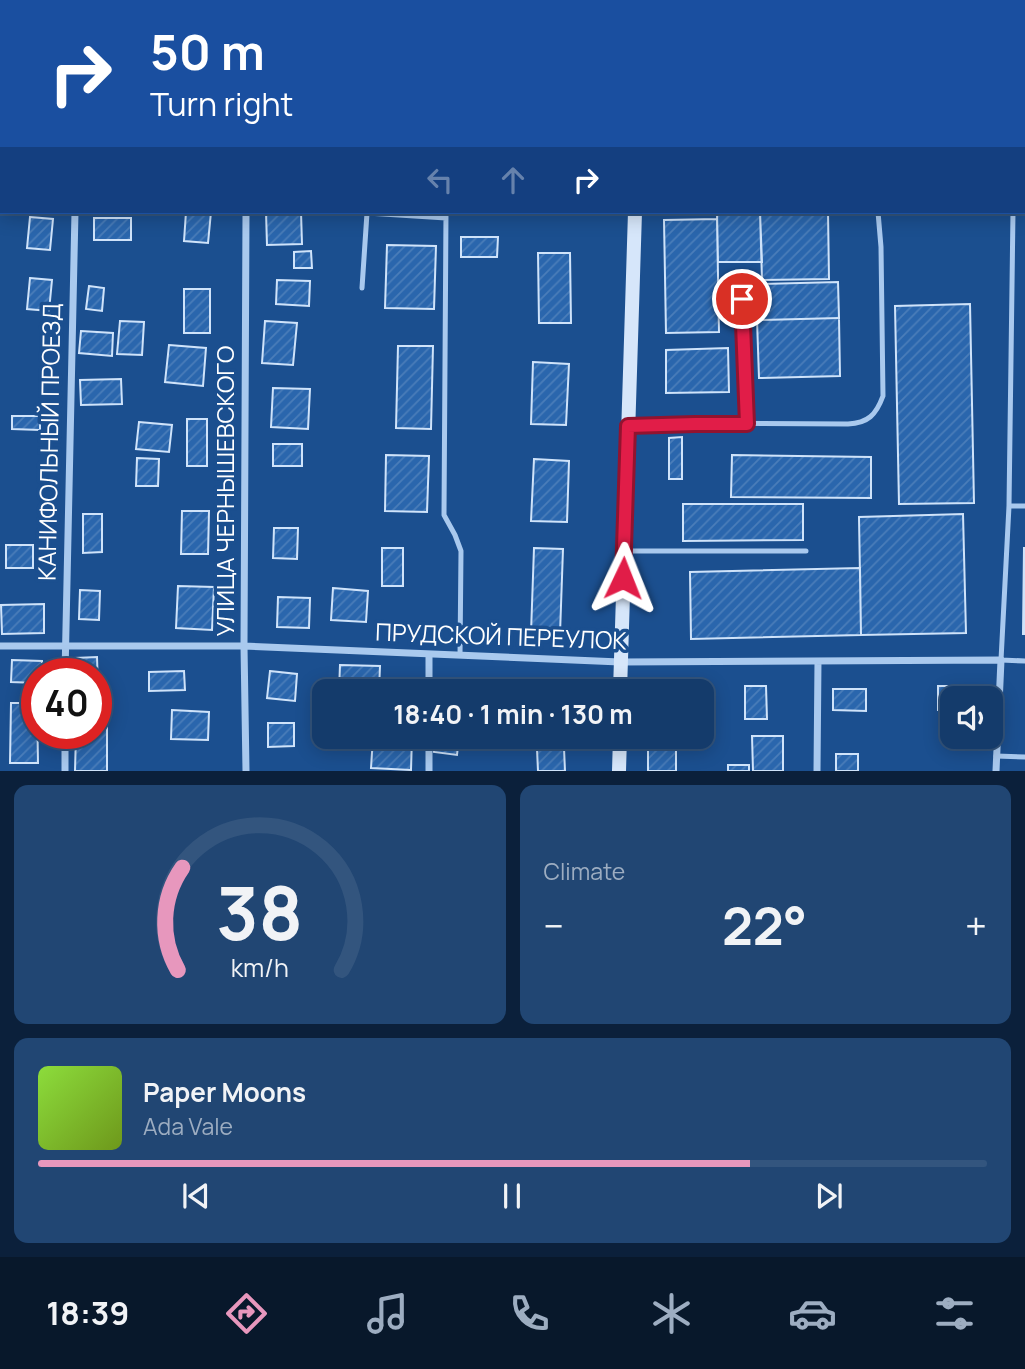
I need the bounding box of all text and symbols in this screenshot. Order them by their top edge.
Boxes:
text: 50 m [150,18,265,85]
icon: right [35,28,126,119]
text: Turn right [150,82,293,126]
icon: left [421,161,459,199]
icon: ahead [494,161,532,199]
icon: right [567,161,605,199]
pin [712,269,772,329]
icon: arrive [723,280,761,318]
street label: КАНИФОЛЬНЫЙ ПРОЕЗД [30,303,67,581]
street label: УЛИЦА ЧЕРНЫШЕВСКОГО [208,346,241,636]
position arrow [586,541,660,615]
street label: ПРУДСКОЙ ПЕРЕУЛОК [375,615,628,656]
speed limit sign: 40 [21,658,112,749]
map controls [940,686,1003,749]
button: sound [940,686,1003,749]
text: 18:40 · 1 min · 130 m [393,696,633,732]
text: Climate [544,855,625,887]
text: 38 [216,863,303,963]
text: 22° [722,890,807,961]
text: − [544,899,564,951]
text: + [965,899,987,951]
text: km/h [231,950,289,985]
text: Paper Moons [143,1074,306,1110]
text: Ada Vale [143,1110,233,1142]
icon: previous [177,1177,215,1215]
icon: pause [493,1177,531,1215]
icon: next [810,1177,848,1215]
icon: directions [222,1289,271,1338]
icon: music [363,1289,412,1338]
icon: phone [505,1289,554,1338]
icon: climate [647,1289,696,1338]
icon: car [788,1289,837,1338]
icon: filters [930,1289,979,1338]
text: 18:39 [46,1291,129,1335]

